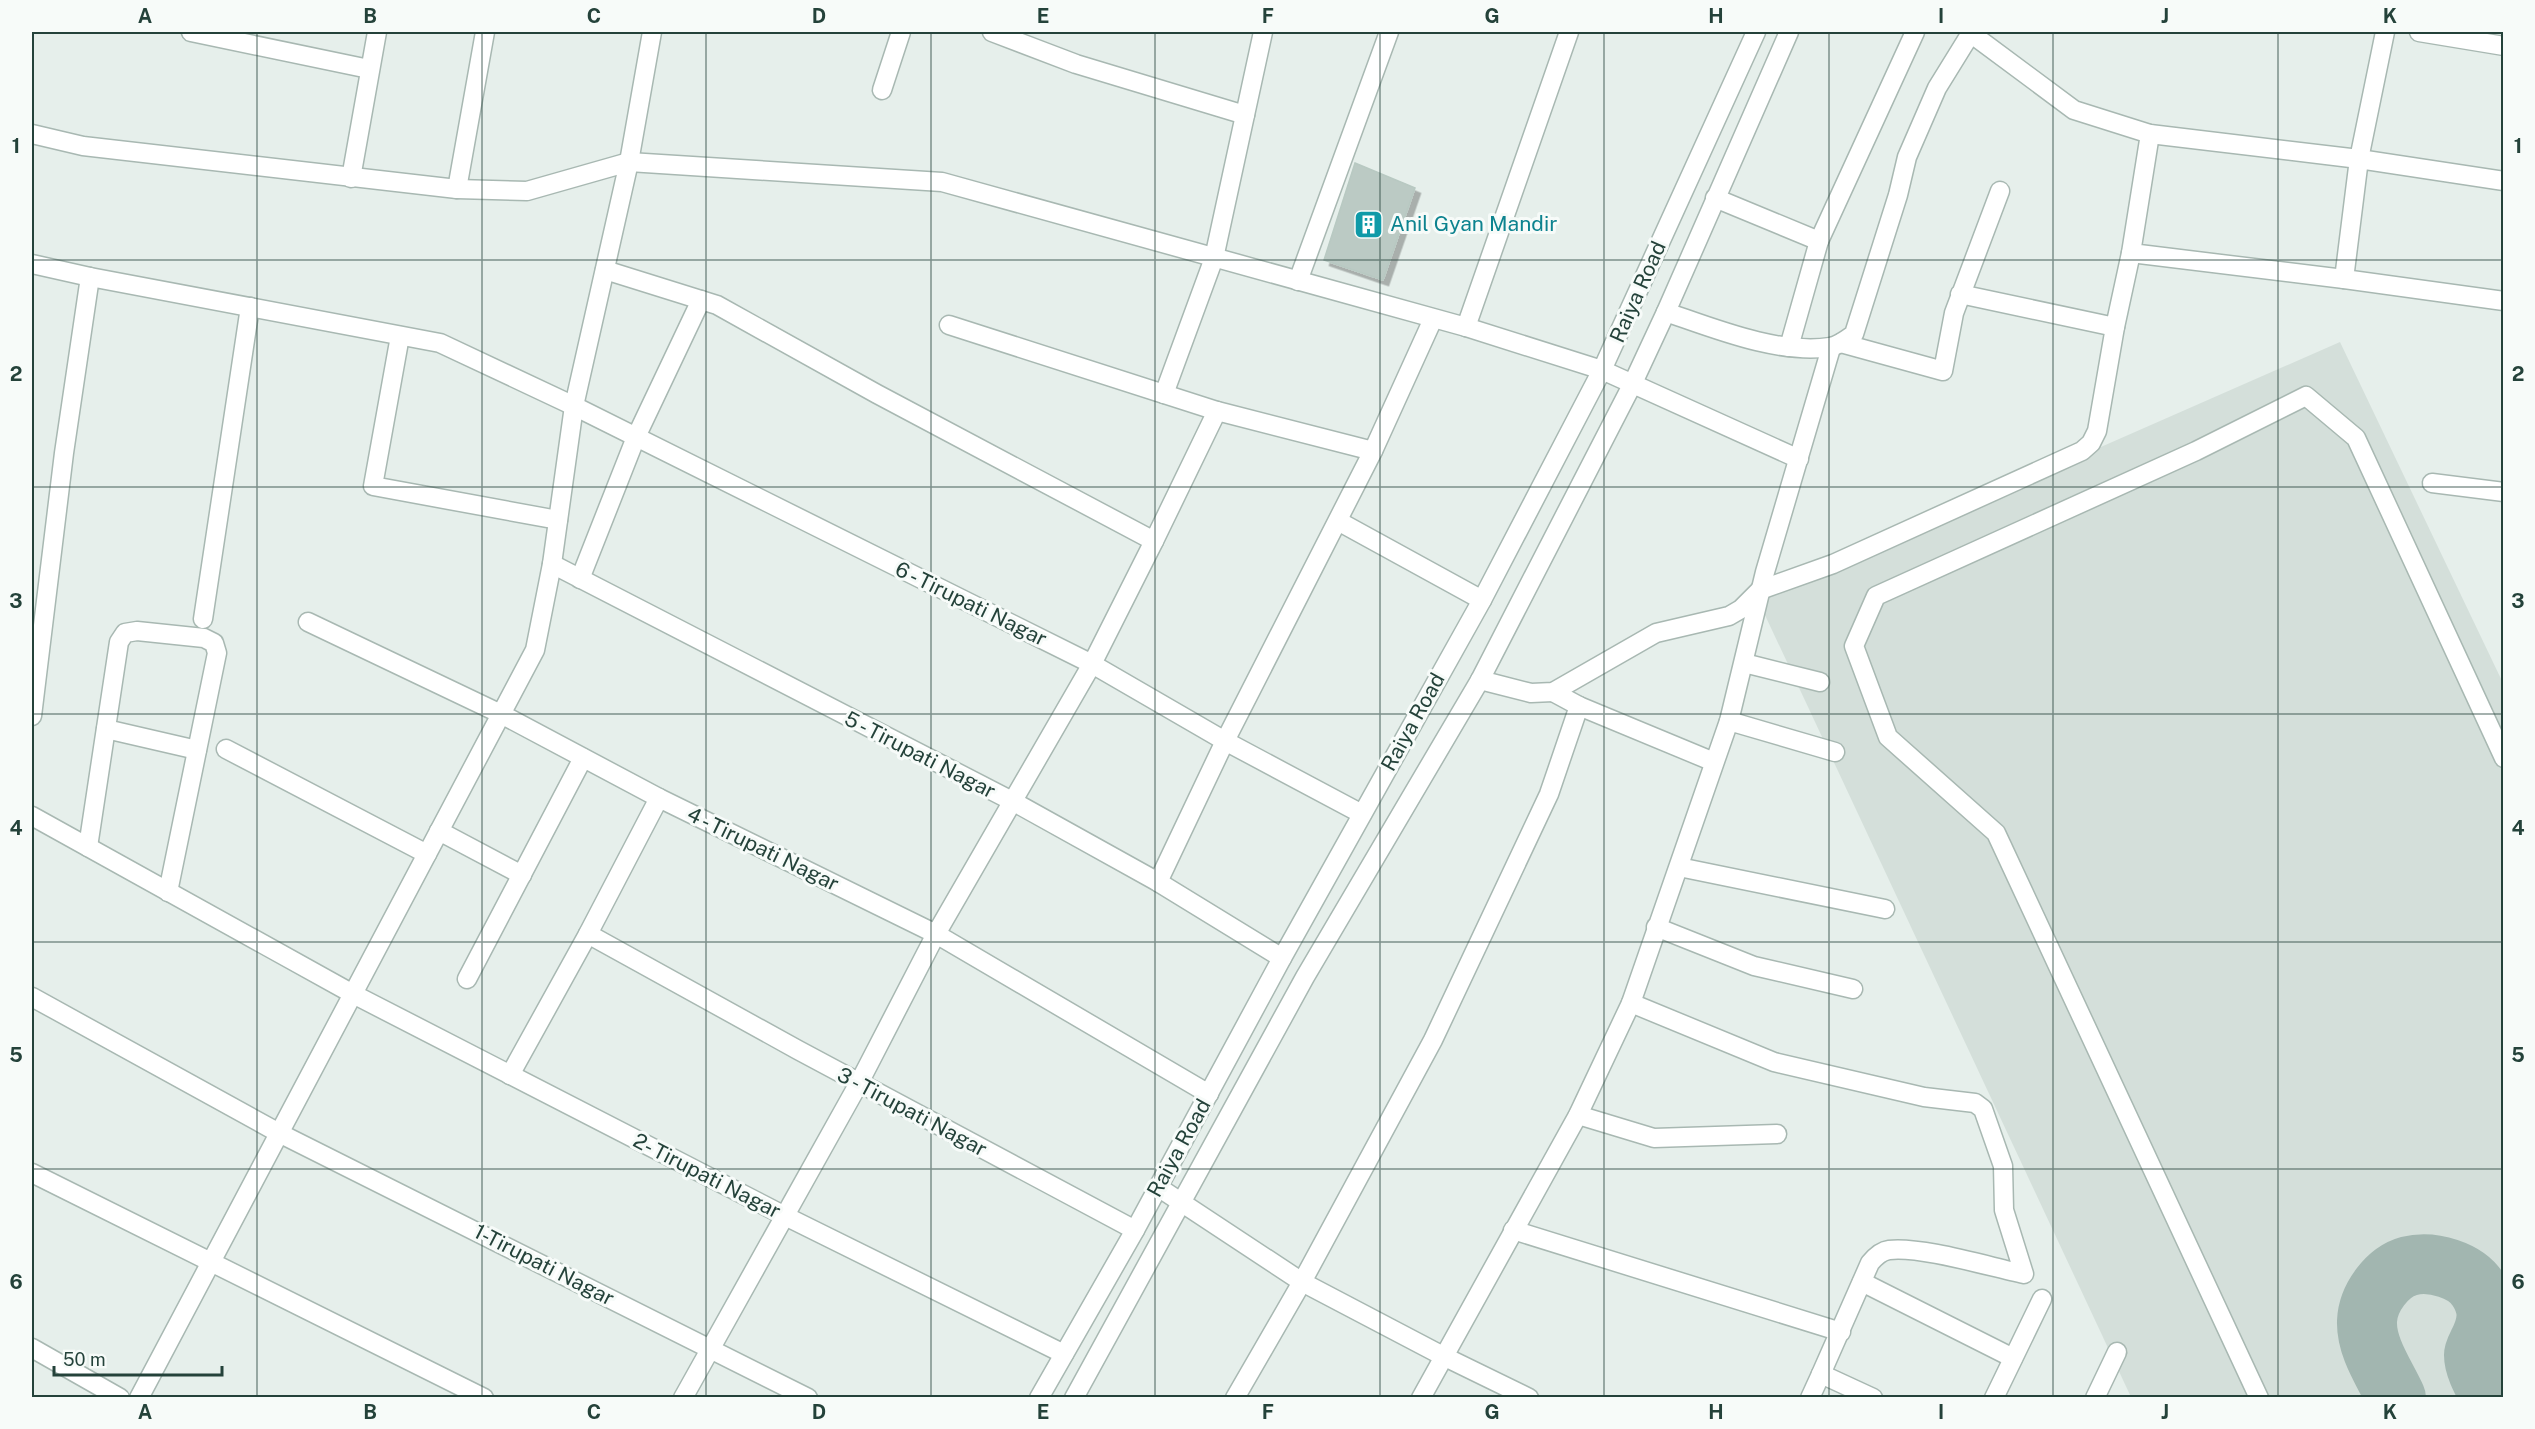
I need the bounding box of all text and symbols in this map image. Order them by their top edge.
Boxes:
text: A [138,4,152,28]
text: B [363,4,377,28]
text: C [587,4,601,28]
text: D [812,4,826,28]
text: E [1037,4,1049,28]
text: F [1262,4,1274,28]
text: G [1484,4,1500,28]
text: H [1708,4,1724,28]
text: I [1938,4,1944,28]
text: J [2161,4,2169,28]
text: K [2383,4,2397,28]
text: 1 [12,134,20,158]
text: 1 [2514,134,2522,158]
building icon: Anil Gyan Mandir [1353,208,1385,240]
place label: Anil Gyan Mandir [1390,211,1558,236]
street label: Raiya Road [1604,237,1671,346]
text: 2 [10,362,22,386]
text: 2 [2512,362,2524,386]
street label: 6 - Tirupati Nagar [891,556,1051,651]
text: 3 [9,589,23,613]
text: 3 [2511,589,2525,613]
street label: Raiya Road [1375,668,1450,775]
street label: 5 - Tirupati Nagar [841,706,1000,803]
street label: 4 - Tirupati Nagar [683,801,843,896]
text: 4 [9,816,23,840]
text: 4 [2511,816,2525,840]
text: 5 [9,1043,23,1067]
text: 5 [2511,1043,2525,1067]
street label: 3 - Tirupati Nagar [833,1062,991,1162]
street label: Raiya Road [1141,1094,1216,1201]
street label: 2- Tirupati Nagar [629,1128,785,1224]
street label: 1-Tirupati Nagar [470,1218,619,1311]
text: 6 [9,1270,23,1294]
text: 6 [2511,1270,2525,1294]
scale bar [54,1339,222,1377]
text: 50 m [63,1349,106,1370]
text: A [138,1400,152,1424]
text: B [363,1400,377,1424]
text: C [587,1400,601,1424]
text: D [812,1400,826,1424]
text: E [1037,1400,1049,1424]
text: F [1262,1400,1274,1424]
text: G [1484,1400,1500,1424]
text: H [1708,1400,1724,1424]
text: I [1938,1400,1944,1424]
text: J [2161,1400,2169,1424]
text: K [2383,1400,2397,1424]

